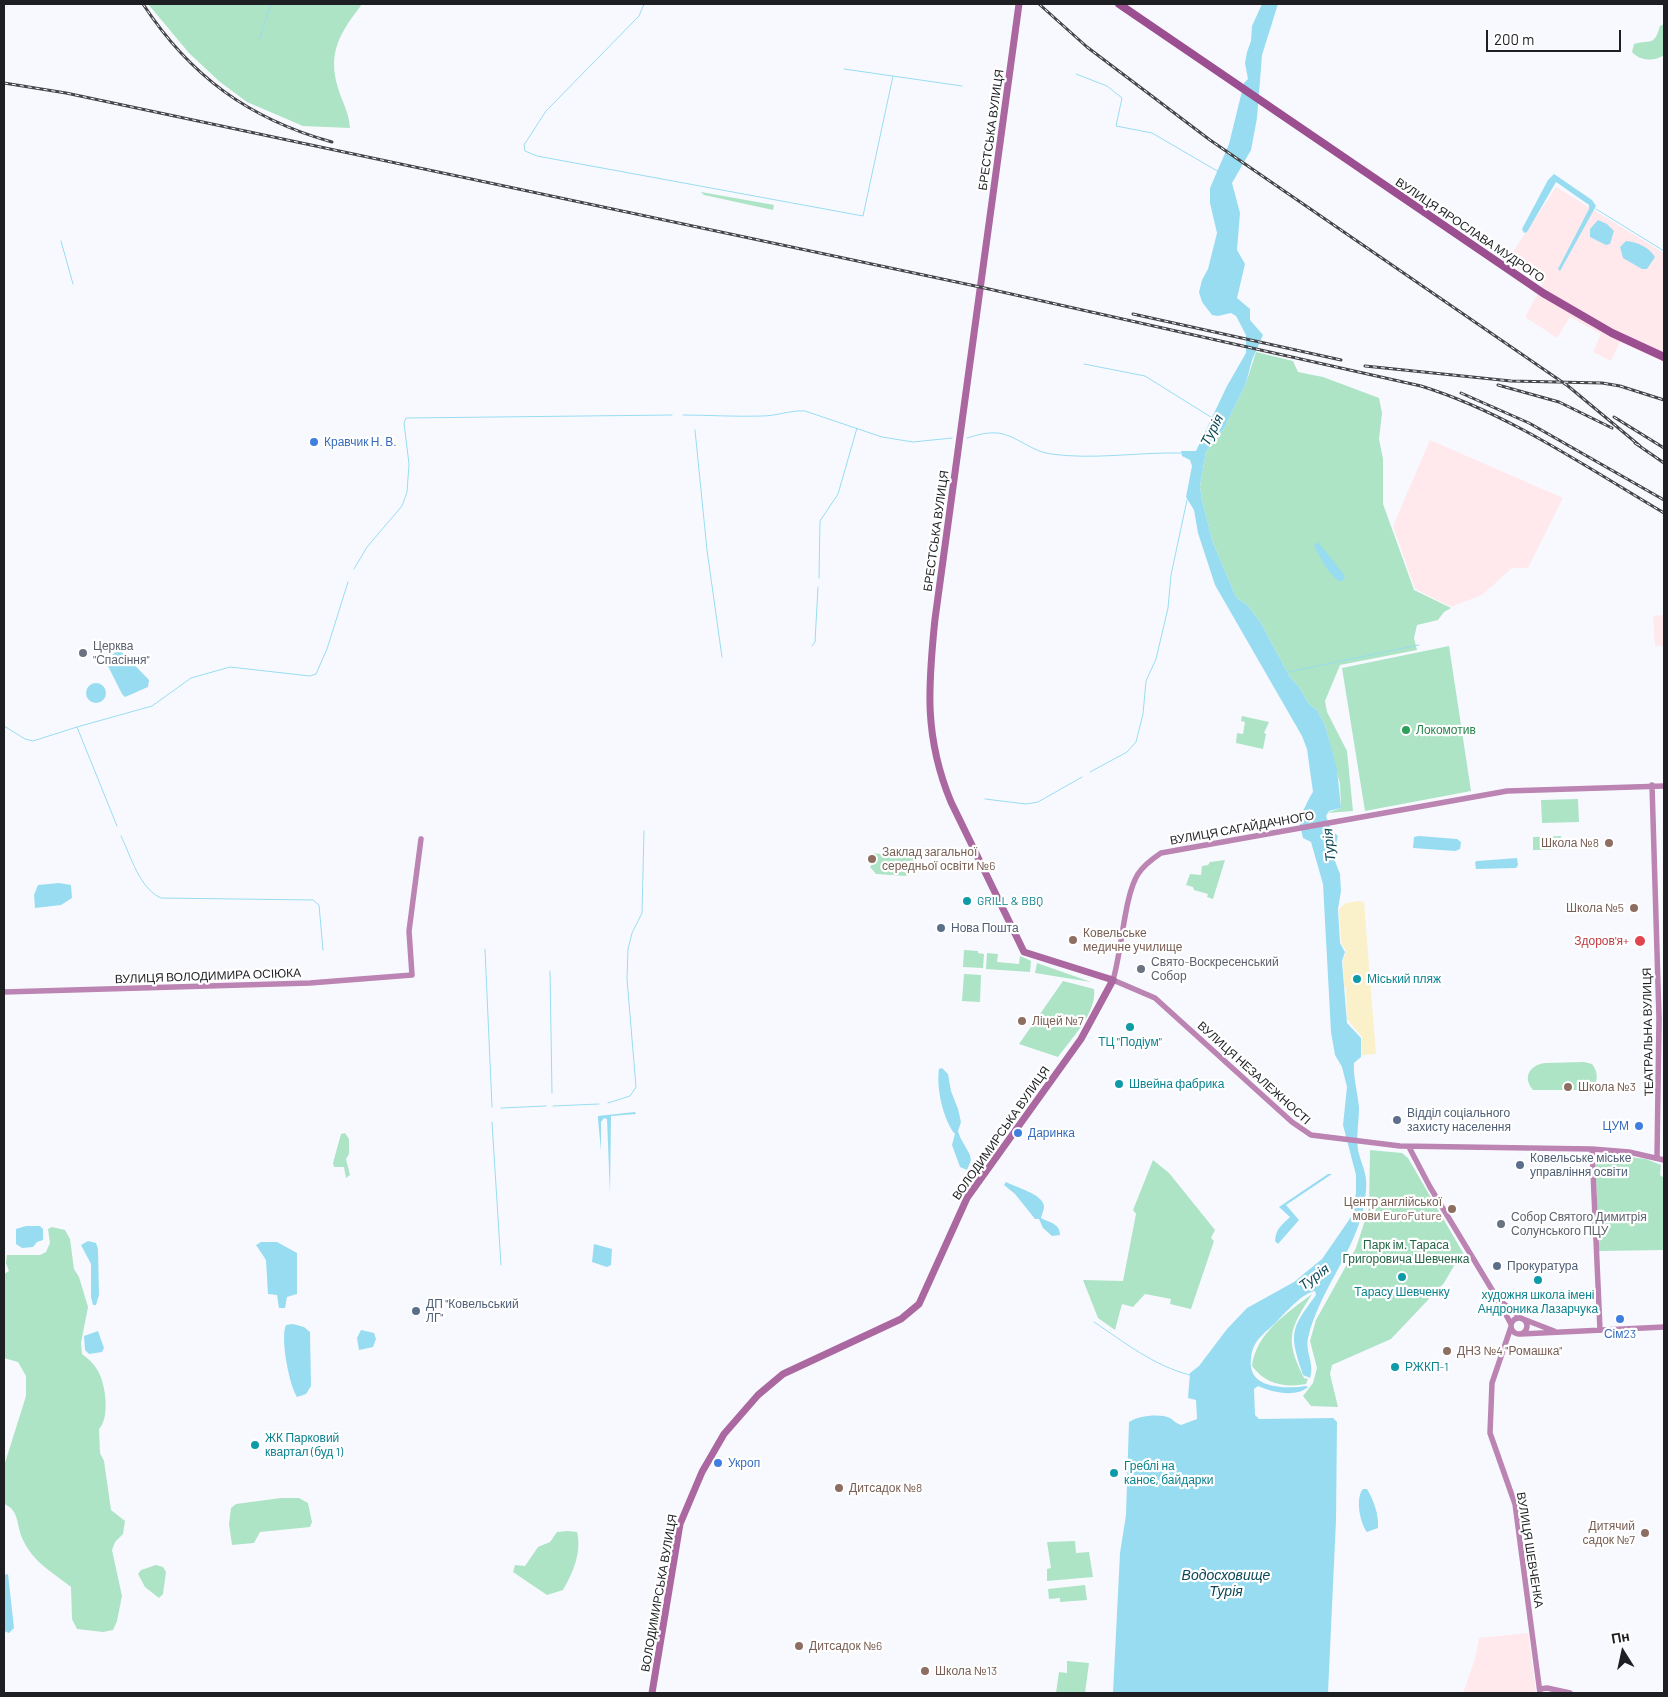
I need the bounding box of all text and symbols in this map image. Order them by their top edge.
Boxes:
scale bar [1488,20,1623,52]
text: 200 m [1494,30,1534,48]
street label: БРЕСТСЬКА ВУЛИЦЯ [975,68,1007,192]
street label: ВУЛИЦЯ ЯРОСЛАВА МУДРОГО [1393,175,1547,285]
water label: Турія [1197,411,1227,449]
place label: Кравчик Н. В. [324,435,397,449]
marker: Кравчик Н. В. [308,436,320,448]
street label: БРЕСТСЬКА ВУЛИЦЯ [920,469,952,593]
place label: Церква "Спасіння" [93,639,150,667]
marker: Церква "Спасіння" [77,647,89,659]
place label: Локомотив [1416,723,1476,737]
marker: Локомотив [1400,724,1412,736]
street label: ВУЛИЦЯ САГАЙДАЧНОГО [1169,808,1315,848]
water label: Турія [1319,827,1339,863]
place label: Школа №8 [1541,836,1599,850]
marker: Школа №8 [1603,837,1615,849]
place label: Заклад загальної середньої освіти №6 [882,845,995,873]
marker: Заклад загальної середньої освіти №6 [866,853,878,865]
place label: GRILL & BBQ [977,894,1043,908]
marker: GRILL & BBQ [961,895,973,907]
place label: Школа №5 [1566,901,1624,915]
marker: Школа №5 [1628,902,1640,914]
place label: Нова Пошта [951,921,1019,935]
marker: Нова Пошта [935,922,947,934]
place label: Ковельське медичне училище [1083,926,1182,954]
marker: Ковельське медичне училище [1067,934,1079,946]
place label: Здоров'я+ [1574,934,1629,948]
marker: Здоров'я+ [1633,934,1647,948]
place label: Свято-Воскресенський Собор [1151,955,1279,983]
marker: Свято-Воскресенський Собор [1135,963,1147,975]
street label: ВУЛИЦЯ ВОЛОДИМИРА ОСІЮКА [115,966,301,986]
street label: ТЕАТРАЛЬНА ВУЛИЦЯ [1640,967,1656,1097]
place label: Міський пляж [1367,972,1441,986]
marker: Міський пляж [1351,973,1363,985]
place label: Ліцей №7 [1032,1014,1084,1028]
marker: Ліцей №7 [1016,1015,1028,1027]
street label: ВУЛИЦЯ НЕЗАЛЕЖНОСТІ [1195,1018,1313,1128]
marker: ТЦ "Подіум" [1124,1021,1136,1033]
place label: ТЦ "Подіум" [1098,1035,1162,1049]
street label: ВОЛОДИМИРСЬКА ВУЛИЦЯ [949,1063,1053,1203]
place label: Швейна фабрика [1129,1077,1224,1091]
marker: Швейна фабрика [1113,1078,1125,1090]
place label: Школа №3 [1578,1080,1636,1094]
marker: Школа №3 [1562,1081,1574,1093]
place label: Відділ соціального захисту населення [1407,1106,1511,1134]
marker: Відділ соціального захисту населення [1391,1114,1403,1126]
place label: ЦУМ [1603,1119,1629,1133]
marker: ЦУМ [1633,1120,1645,1132]
place label: Даринка [1028,1126,1075,1140]
marker: Даринка [1012,1127,1024,1139]
place label: Ковельське міське управління освіти [1530,1151,1631,1179]
marker: Ковельське міське управління освіти [1514,1159,1526,1171]
place label: Центр англійської мови EuroFuture [1344,1195,1442,1223]
marker: Центр англійської мови EuroFuture [1446,1203,1458,1215]
place label: Собор Святого Димитрія Солунського ПЦУ [1511,1210,1647,1238]
marker: Собор Святого Димитрія Солунського ПЦУ [1495,1218,1507,1230]
park label: Парк ім. Тараса Григоровича Шевченка [1343,1238,1469,1266]
place label: Прокуратура [1507,1259,1578,1273]
water label: Турія [1296,1260,1332,1294]
marker: Прокуратура [1491,1260,1503,1272]
marker: Тарасу Шевченку [1396,1271,1408,1283]
marker: художня школа імені Андроника Лазарчука [1532,1274,1544,1286]
place label: Тарасу Шевченку [1354,1285,1450,1299]
place label: художня школа імені Андроника Лазарчука [1478,1288,1598,1316]
place label: ДП "Ковельський ЛГ" [426,1297,519,1325]
marker: ДП "Ковельський ЛГ" [410,1305,422,1317]
marker: Сім23 [1614,1313,1626,1325]
place label: Сім23 [1604,1327,1636,1341]
place label: ДНЗ №4 "Ромашка" [1457,1344,1563,1358]
marker: ДНЗ №4 "Ромашка" [1441,1345,1453,1357]
place label: РЖКП-1 [1405,1360,1448,1374]
marker: РЖКП-1 [1389,1361,1401,1373]
place label: ЖК Парковий квартал (буд 1) [265,1431,343,1459]
marker: ЖК Парковий квартал (буд 1) [249,1439,261,1451]
place label: Укроп [728,1456,760,1470]
marker: Укроп [712,1457,724,1469]
place label: Греблі на каноє, байдарки [1124,1459,1213,1487]
marker: Греблі на каноє, байдарки [1108,1467,1120,1479]
place label: Дитсадок №8 [849,1481,922,1495]
marker: Дитсадок №8 [833,1482,845,1494]
street label: ВУЛИЦЯ ШЕВЧЕНКА [1514,1491,1546,1609]
street label: ВОЛОДИМИРСЬКА ВУЛИЦЯ [638,1513,680,1673]
place label: Дитячий садок №7 [1582,1519,1635,1547]
marker: Дитячий садок №7 [1639,1527,1651,1539]
water label: Водосховище Турія [1182,1567,1270,1600]
north arrow [1598,1627,1648,1677]
text: Пн [1610,1627,1631,1647]
place label: Дитсадок №6 [809,1639,882,1653]
marker: Дитсадок №6 [793,1640,805,1652]
place label: Школа №13 [935,1664,997,1678]
marker: Школа №13 [919,1665,931,1677]

